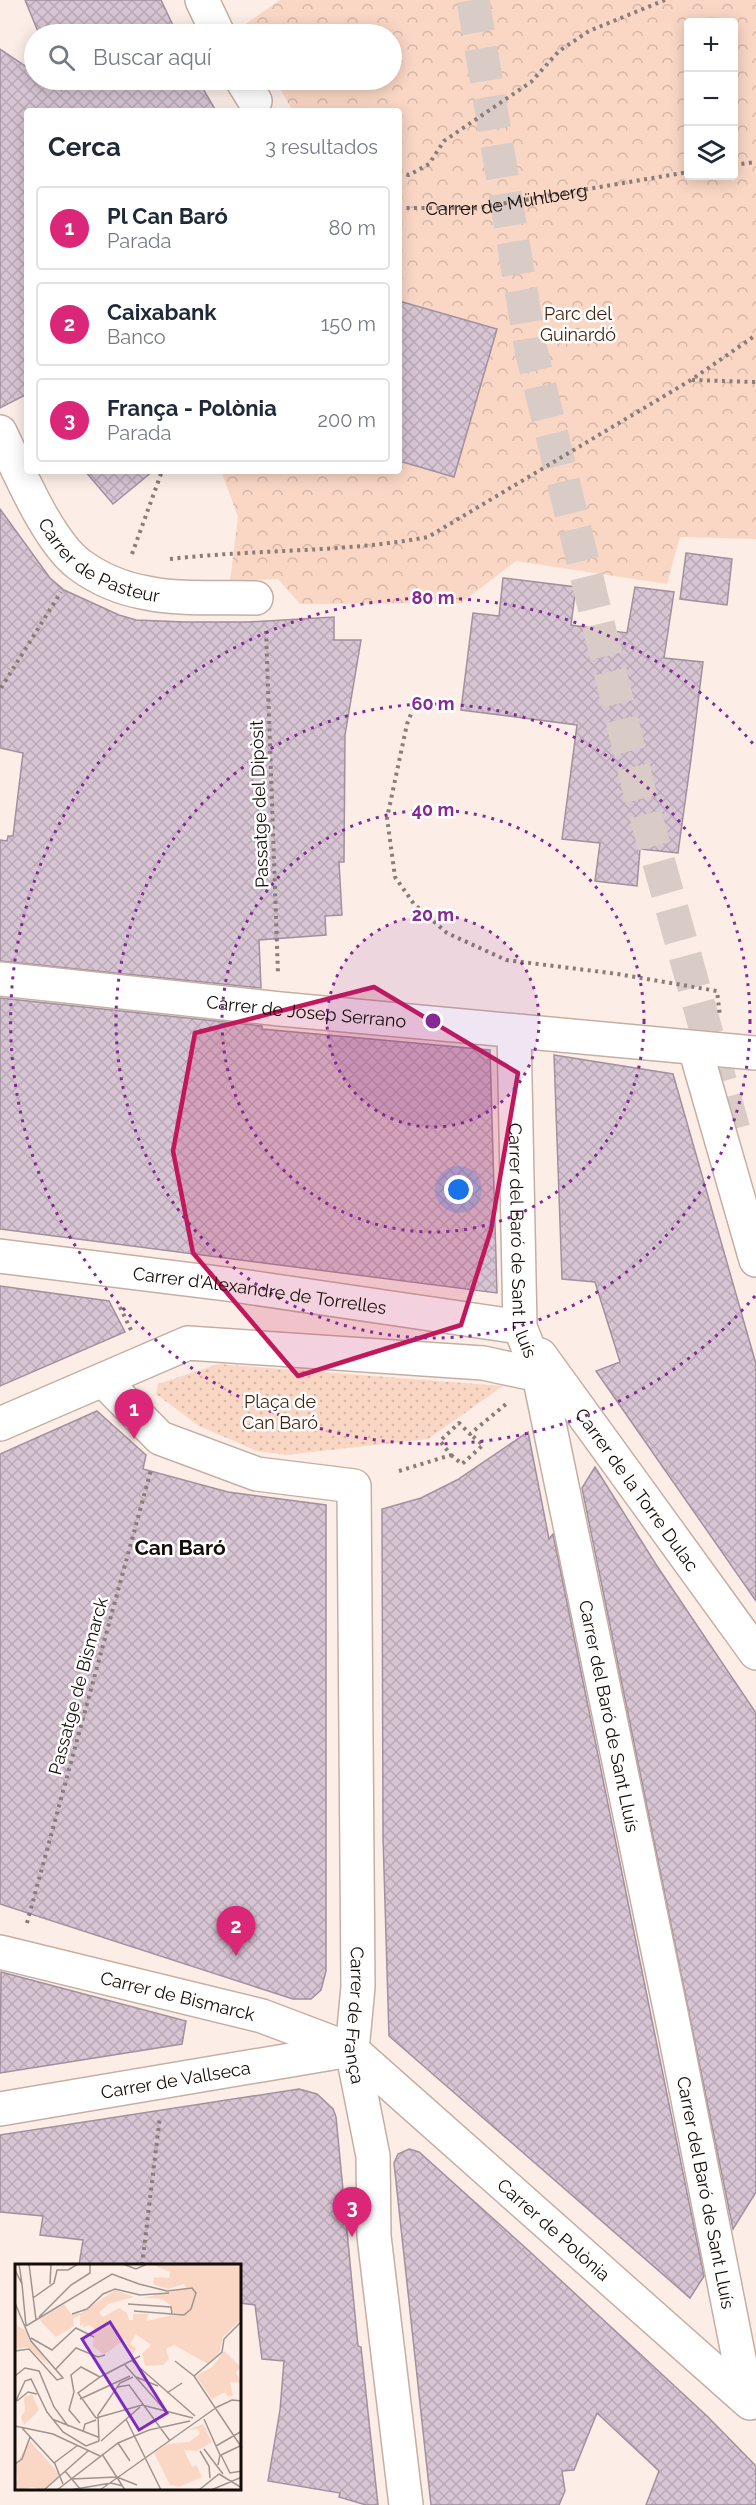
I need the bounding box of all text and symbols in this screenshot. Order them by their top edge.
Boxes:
map controls [684,18,738,180]
button: + [684,18,738,72]
search box [24,24,402,90]
icon: search [45,41,78,74]
text: Buscar aquí [93,44,212,70]
button: − [684,72,738,126]
button: layers [684,126,738,180]
text: Cerca [48,132,121,162]
text: 3 resultados [265,135,378,159]
street label: Carrer de Mühlberg [426,179,589,219]
text: Pl Can Baró [107,203,228,229]
text: 1 [65,216,74,240]
text: 80 m [328,216,376,240]
text: Parada [107,229,171,253]
text: Caixabank [107,299,217,325]
park label: Parc del Guinardó [540,303,616,345]
text: 2 [64,312,75,336]
text: 150 m [321,312,376,336]
text: Banco [107,325,166,349]
text: França - Polònia [107,395,277,421]
text: 3 [64,408,75,432]
text: 200 m [318,408,376,432]
text: Parada [107,421,171,445]
street label: Carrer de Pasteur [34,514,162,606]
text: 80 m [411,587,455,608]
text: 60 m [411,693,455,714]
street label: Passatge del Dipòsit [246,720,272,888]
text: 40 m [412,799,454,820]
text: 20 m [412,904,454,925]
street label: Carrer de Josep Serrano [205,991,408,1031]
centre of rings [423,1011,443,1031]
street label: Carrer del Baró de Sant Lluís [505,1123,542,1361]
your location [444,1175,473,1204]
street label: Carrer d'Alexandre de Torrelles [132,1262,388,1318]
pin: 1 [114,1390,154,1439]
park label: Plaça de Can Baró [242,1391,318,1433]
street label: Carrer de la Torre Dulac [571,1404,704,1575]
district label: Can Baró [134,1535,226,1560]
street label: Passatge de Bismarck [44,1594,112,1777]
street label: Carrer del Baró de Sant Lluís [575,1598,644,1834]
pin: 2 [216,1906,256,1956]
street label: Carrer de França [341,1946,369,2086]
street label: Carrer de Bismarck [98,1966,258,2025]
street label: Carrer de Vallseca [99,2056,252,2102]
street label: Carrer del Baró de Sant Lluís [673,2074,740,2311]
street label: Carrer de Polònia [493,2174,615,2285]
pin: 3 [332,2188,372,2237]
inset map [15,2264,242,2490]

